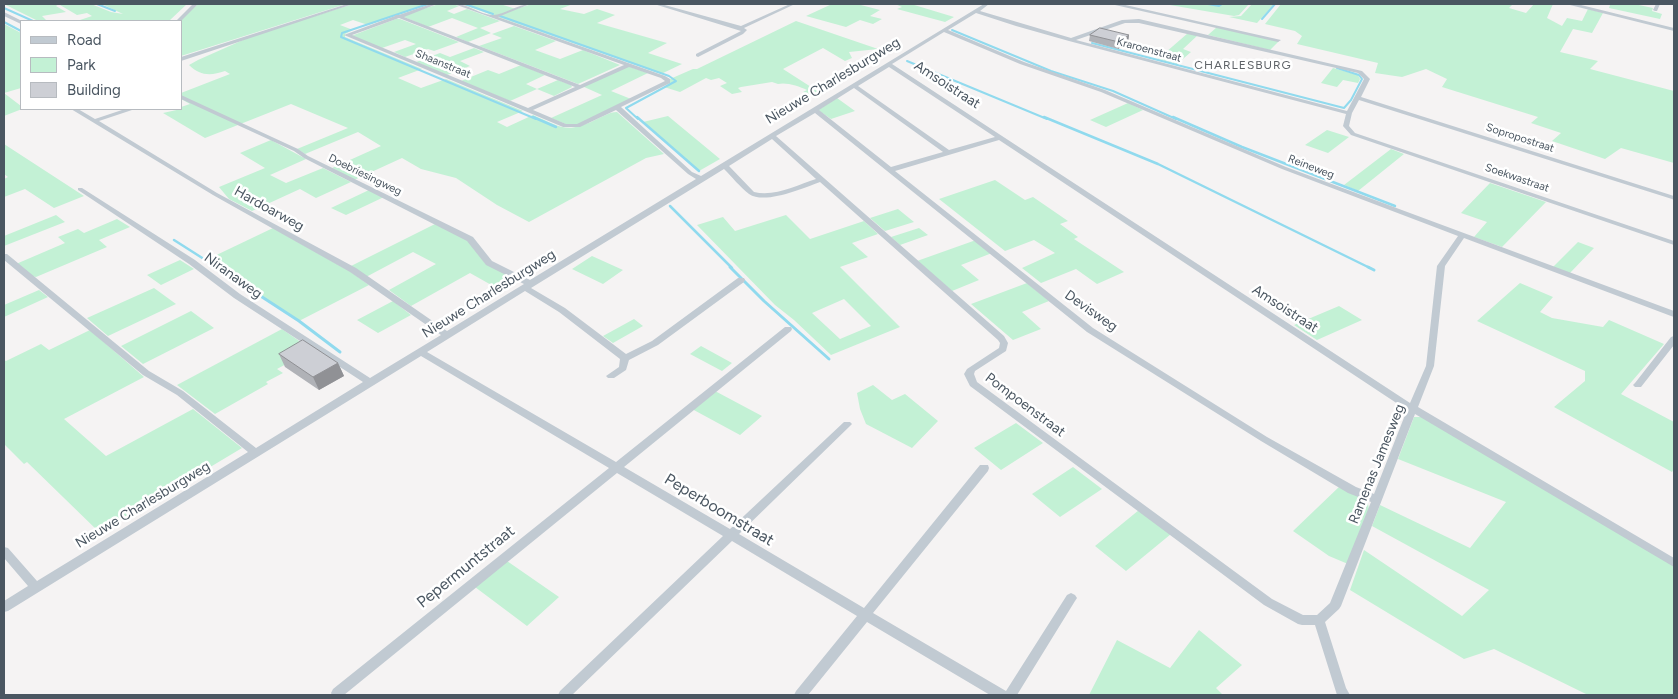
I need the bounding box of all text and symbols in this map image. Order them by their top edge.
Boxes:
legend [20,20,182,110]
text: Road [67,31,102,49]
street label: Nieuwe Charlesburgweg [763,34,903,128]
street label: Kraroenstraat [1115,35,1183,65]
street label: Shaanstraat [413,47,473,81]
text: Park [67,56,96,74]
street label: Amsoistraat [911,57,983,113]
district label: CHARLESBURG [1193,58,1293,72]
text: Building [67,81,121,99]
street label: Sopropostraat [1484,121,1556,155]
street label: Doebriesingweg [326,152,404,198]
street label: Reineweg [1286,152,1336,182]
street label: Soekwastraat [1483,161,1551,195]
street label: Hardoarweg [231,183,307,235]
street label: Nieuwe Charlesburgweg [419,246,559,342]
street label: Niranaweg [201,249,265,303]
street label: Amsoistraat [1249,281,1321,337]
street label: Devisweg [1061,287,1121,335]
street label: Pompoenstraat [982,369,1068,441]
street label: Ramenas Jamesweg [1345,402,1409,526]
street label: Nieuwe Charlesburgweg [73,458,213,552]
street label: Peperboomstraat [661,470,777,550]
street label: Pepermuntstraat [413,522,519,612]

